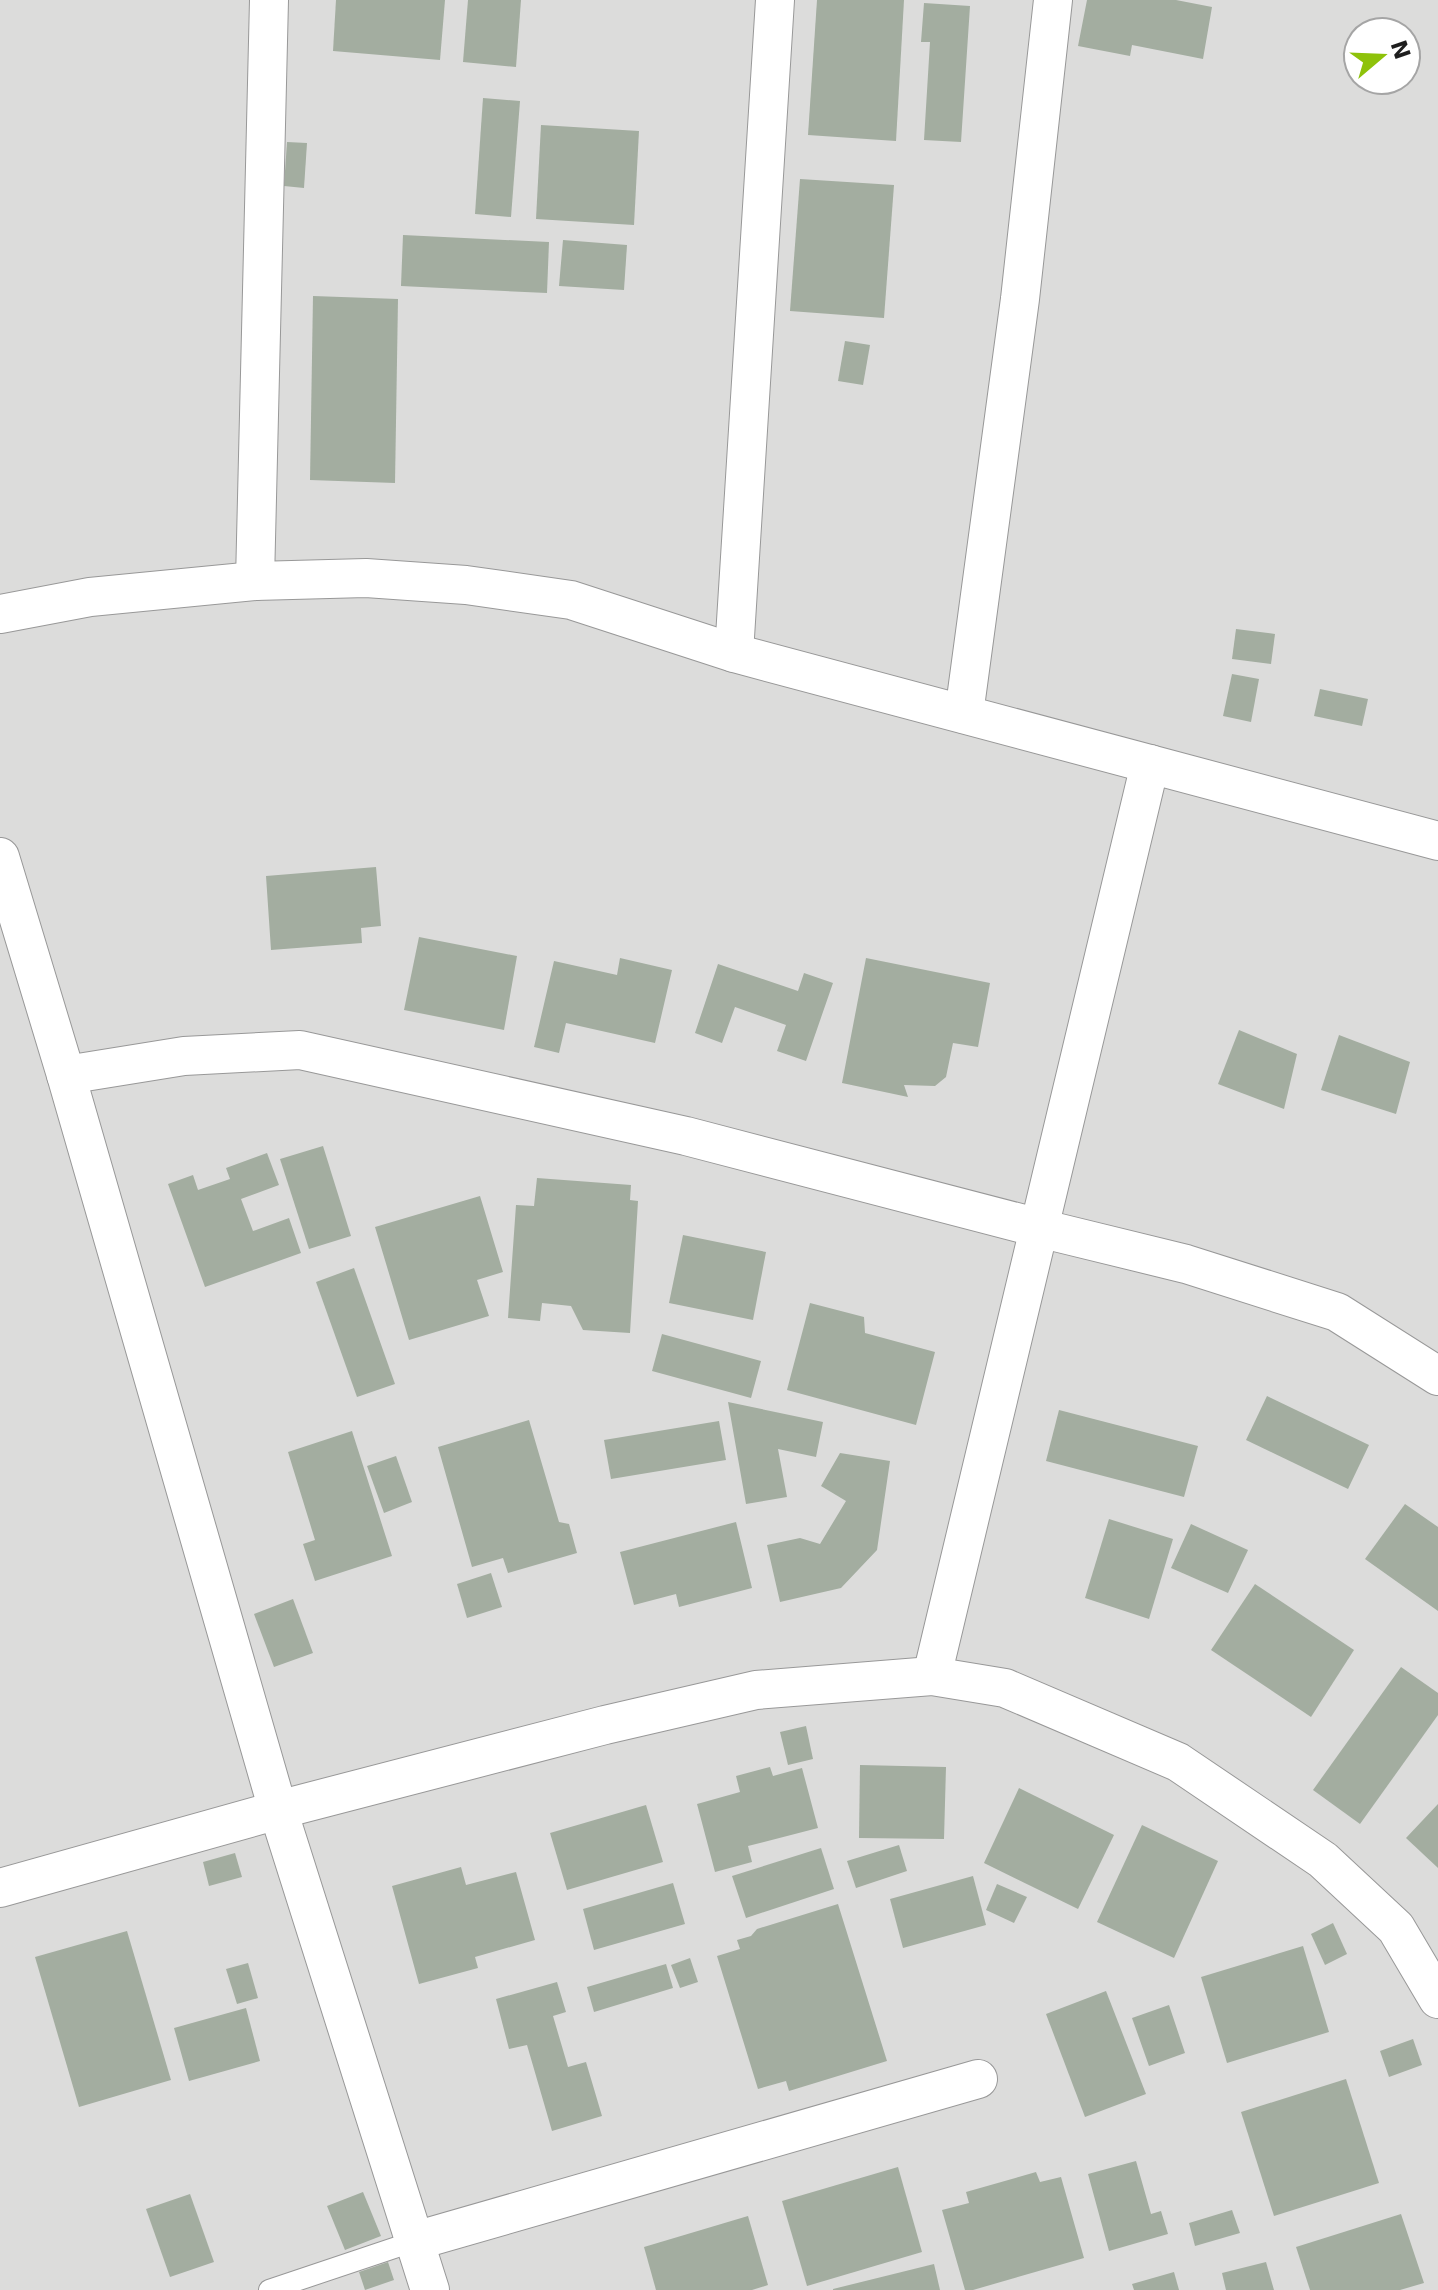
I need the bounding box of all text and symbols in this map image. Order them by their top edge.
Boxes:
north arrow [1342,16,1422,96]
text: N [1386,37,1415,62]

